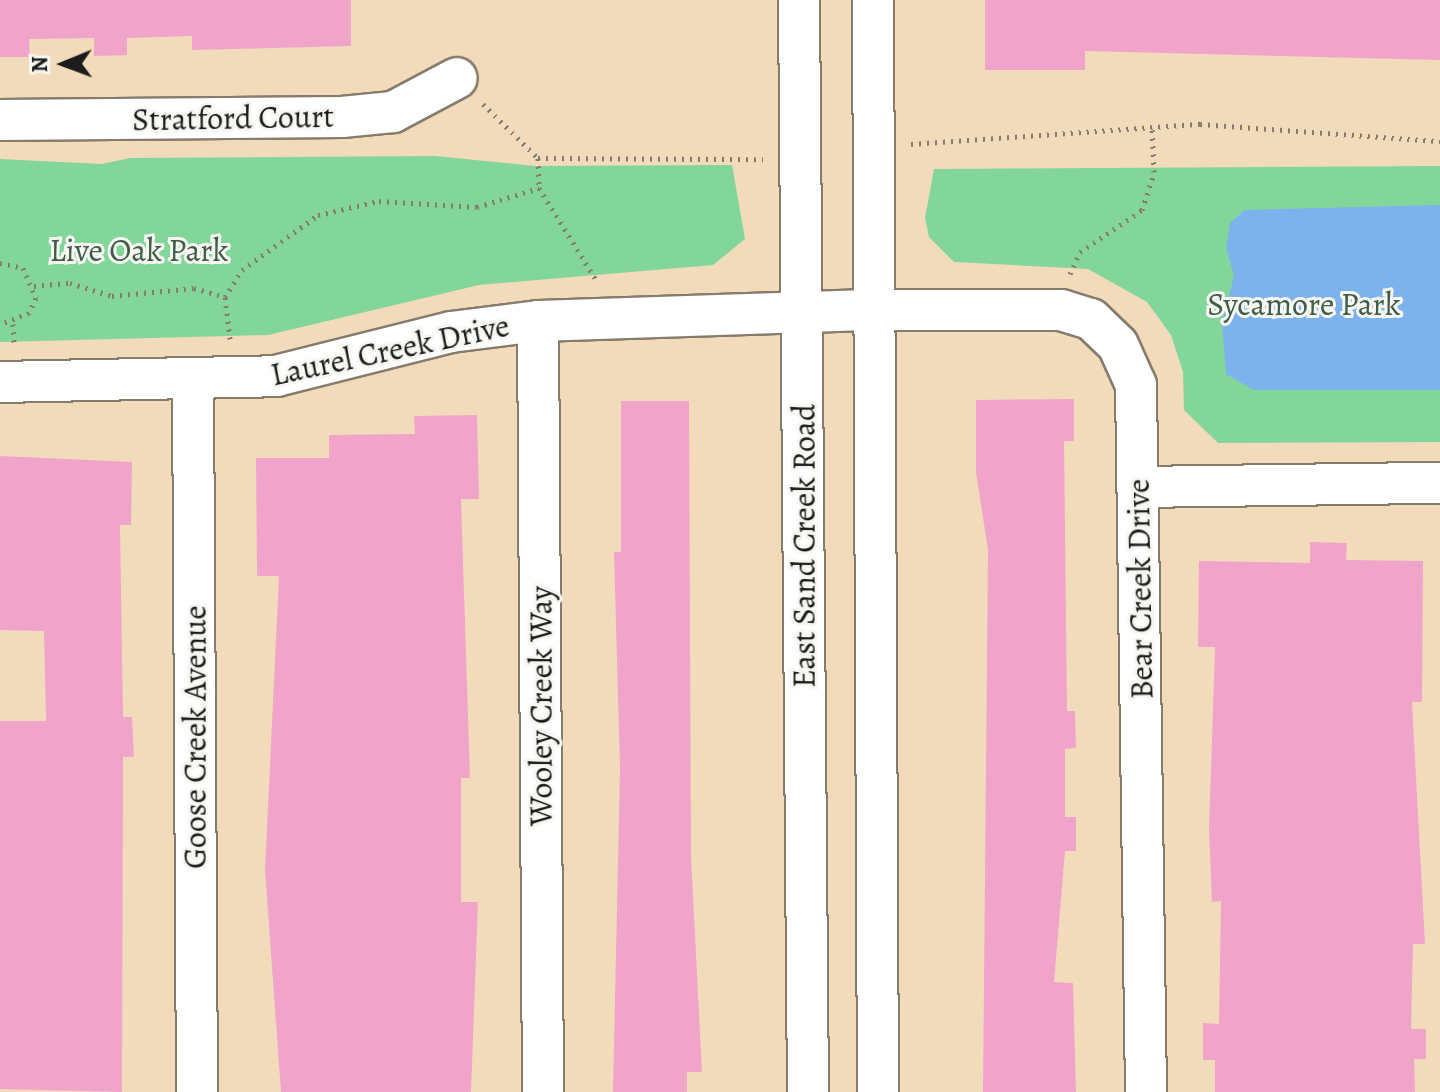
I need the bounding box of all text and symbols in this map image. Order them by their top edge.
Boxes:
north arrow [24,24,104,104]
text: N [25,56,55,73]
street label: Stratford Court [132,97,334,139]
park label: Live Oak Park [49,231,229,269]
park label: Sycamore Park [1207,285,1401,323]
street label: Laurel Creek Drive [267,306,513,394]
street label: East Sand Creek Road [785,404,823,688]
street label: Bear Creek Drive [1119,478,1161,700]
street label: Wooley Creek Way [522,586,560,826]
street label: Goose Creek Avenue [176,605,214,869]

